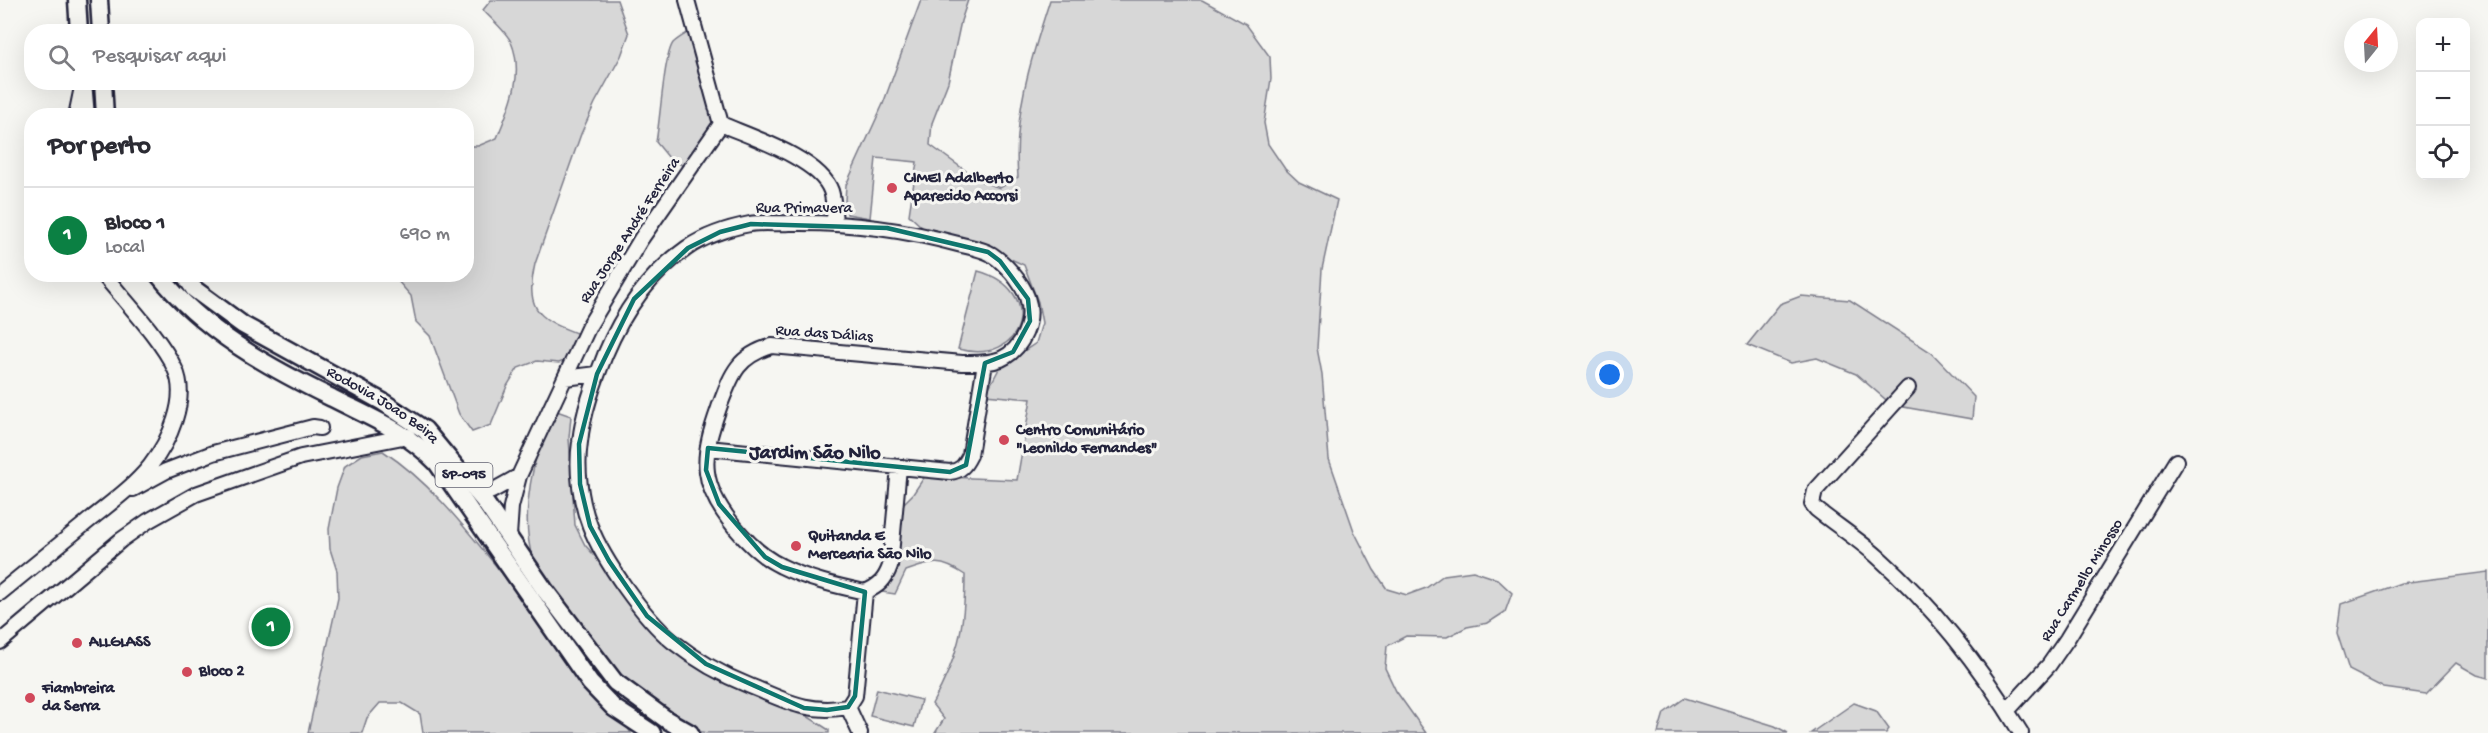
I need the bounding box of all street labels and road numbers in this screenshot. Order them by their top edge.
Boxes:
street label: Rua Jorge André Ferreira [577,153,686,308]
street label: Rua Primavera [756,200,853,219]
street label: Rua das Dálias [775,322,874,348]
street label: Rodovia João Beira [323,363,443,449]
road number: SP-095 [436,463,492,487]
street label: Rua Carmello Minosso [2038,516,2128,646]

